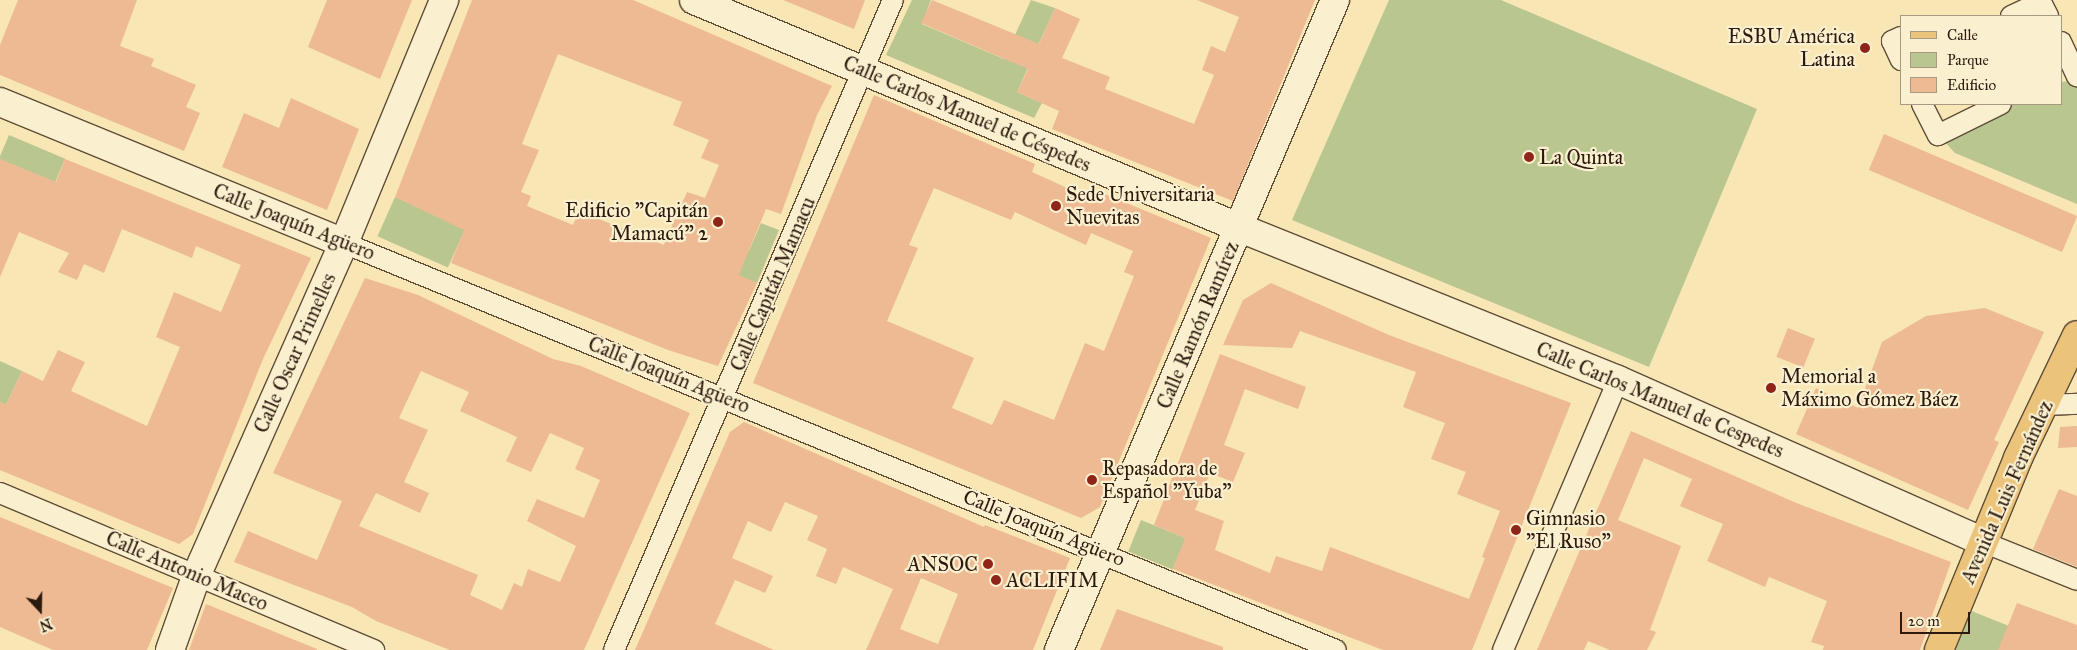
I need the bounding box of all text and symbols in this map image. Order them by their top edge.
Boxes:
legend [1900,15,2062,105]
place label: ESBU América Latina [1728,24,1855,71]
text: Calle [1947,26,1978,44]
marker: ESBU América Latina [1859,42,1871,54]
street label: Calle Carlos Manuel de Céspedes [840,51,1094,177]
text: Parque [1947,51,1989,69]
text: Edificio [1947,76,1996,94]
place label: La Quinta [1539,145,1623,169]
marker: La Quinta [1523,151,1535,163]
street label: Calle Joaquín Agüero [210,179,378,265]
place label: Sede Universitaria Nuevitas [1066,183,1215,230]
street label: Calle Capitán Mamacu [725,193,821,375]
place label: Edificio "Capitán Mamacú" 2 [565,198,708,245]
marker: Sede Universitaria Nuevitas [1050,200,1062,212]
marker: Edificio "Capitán Mamacú" 2 [712,216,724,228]
street label: Calle Ramón Ramírez [1152,238,1244,412]
street label: Calle Oscar Primelles [249,269,341,437]
street label: Calle Joaquín Agüero [585,332,753,418]
street label: Calle Carlos Manuel de Cespedes [1533,337,1787,463]
place label: Memorial a Máximo Gómez Báez [1781,364,1958,411]
marker: Memorial a Máximo Gómez Báez [1765,382,1777,394]
street label: Avenida Luis Fernández [1956,397,2058,587]
place label: Repasadora de Español "Yuba" [1102,456,1231,503]
marker: Repasadora de Español "Yuba" [1086,474,1098,486]
street label: Calle Joaquín Agüero [960,485,1128,571]
place label: Gimnasio "El Ruso" [1526,506,1611,553]
marker: Gimnasio "El Ruso" [1510,524,1522,536]
street label: Calle Antonio Maceo [102,526,272,616]
place label: ANSOC [907,552,978,576]
marker: ANSOC [982,558,994,570]
place label: ACLIFIM [1006,568,1098,592]
marker: ACLIFIM [990,574,1002,586]
north arrow [15,585,65,635]
scale bar [1902,602,1972,634]
text: 20 m [1908,612,1940,630]
text: N [37,614,54,635]

